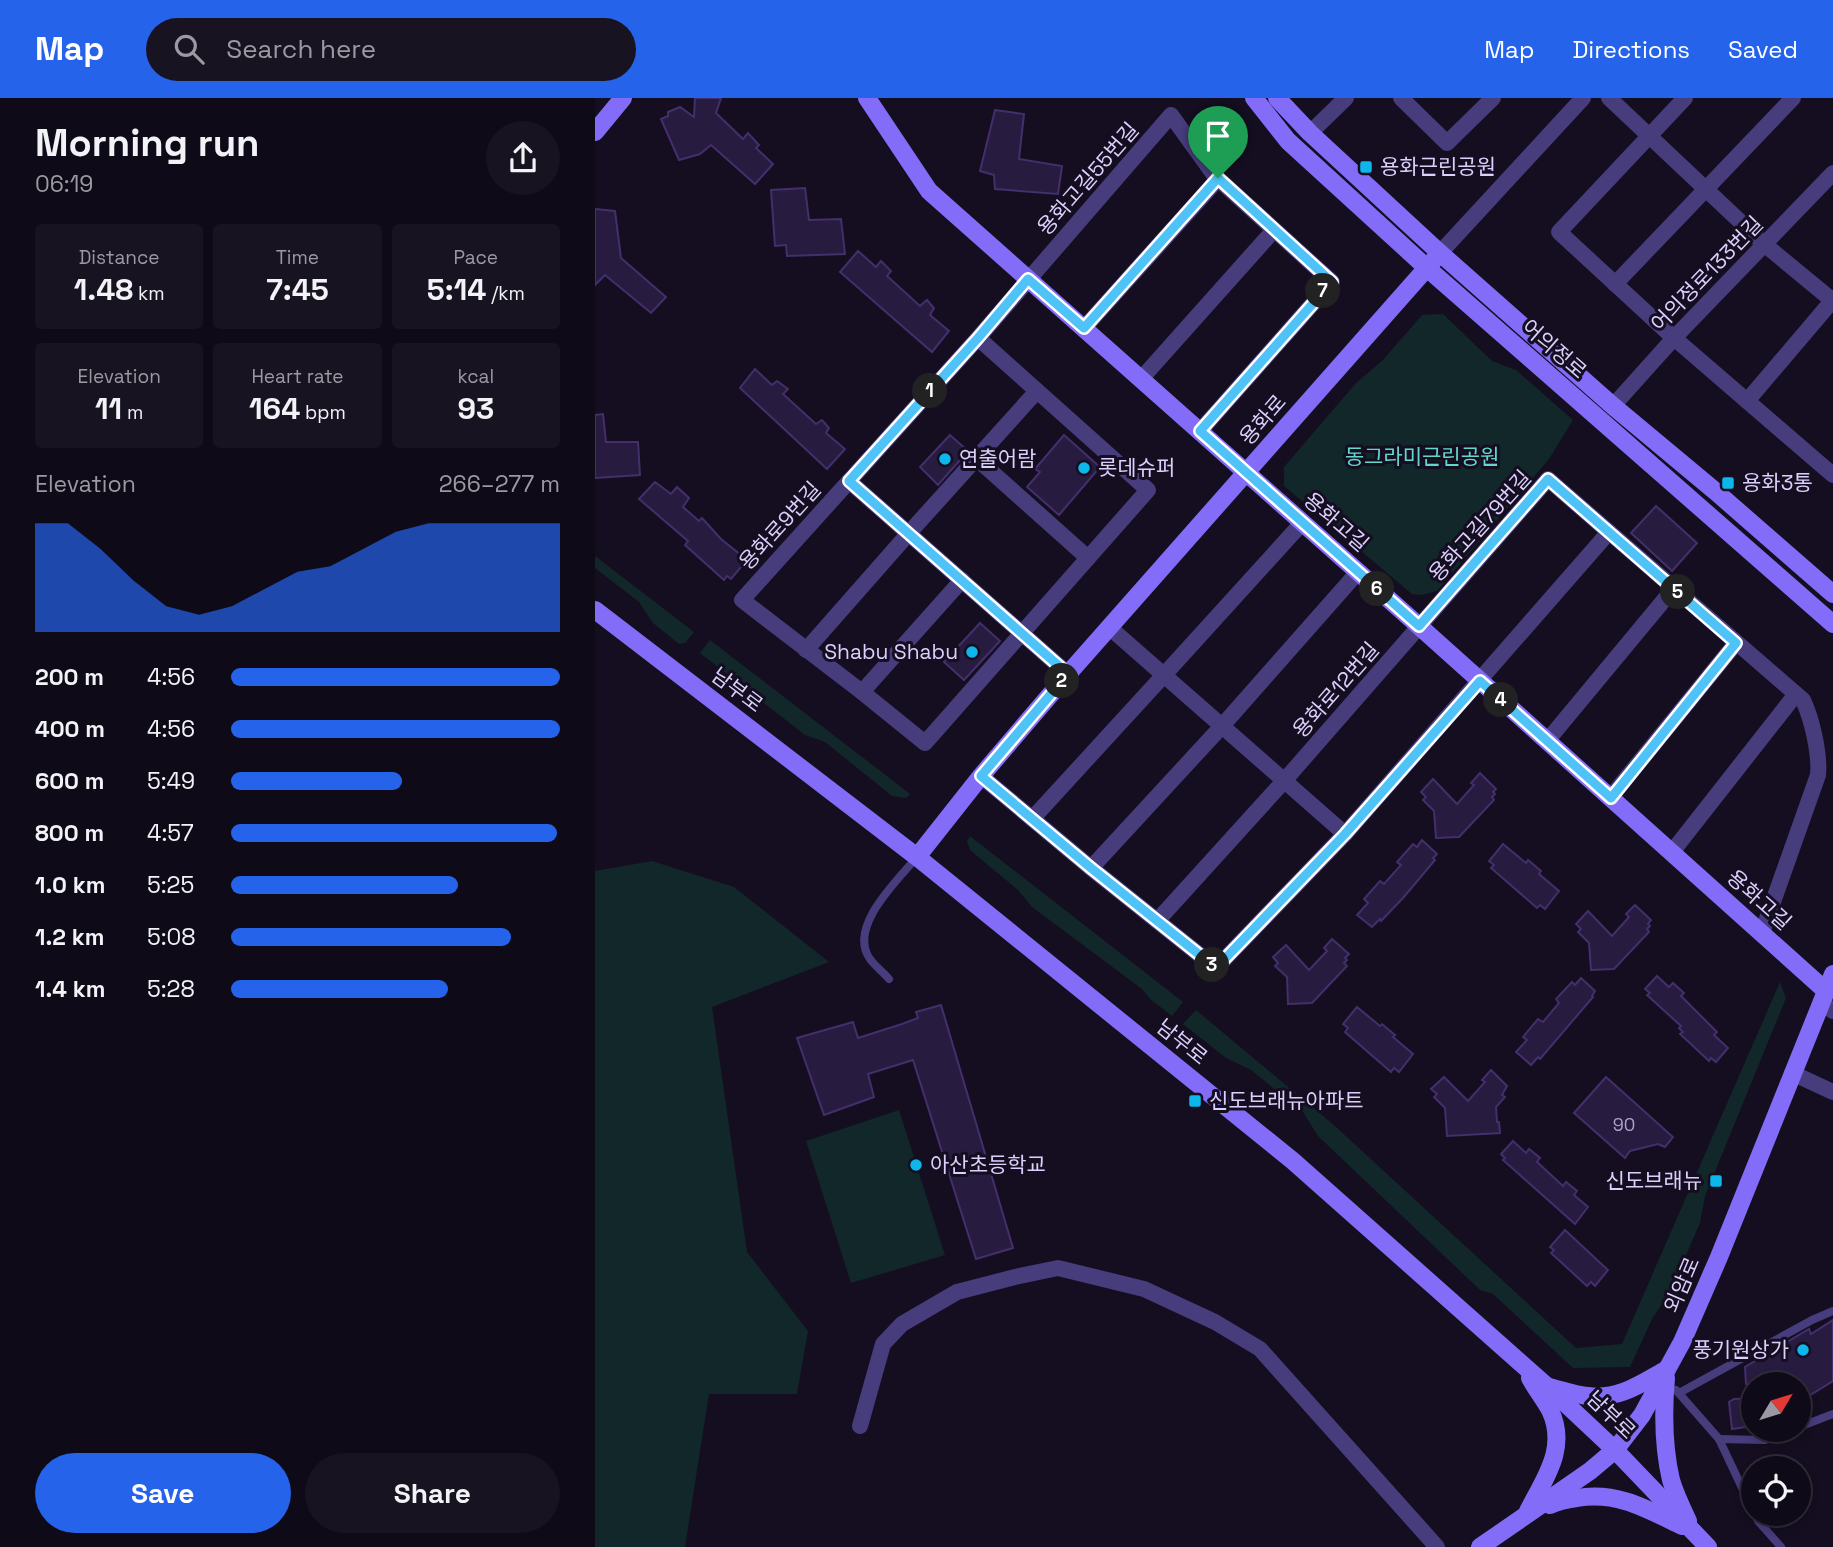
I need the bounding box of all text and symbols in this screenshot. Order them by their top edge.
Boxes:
search box [146,18,636,81]
text: Map [35,28,104,70]
icon: search [170,30,208,68]
text: Search here [226,32,376,66]
text: Map [1484,34,1534,65]
text: Directions [1572,34,1690,65]
text: Saved [1728,34,1798,65]
pin [1188,106,1248,178]
street label: 용화고길55번길 [1031,117,1144,241]
icon: arrive [1199,117,1237,155]
text: Morning run [35,119,260,167]
button: share [486,121,560,195]
place label: 용화근린공원 [1380,153,1496,180]
marker: 용화근린공원 [1358,159,1374,175]
text: 06:19 [35,169,93,199]
street label: 어의정로133번길 [1645,210,1768,337]
text: Distance [79,245,160,270]
text: Time [276,245,319,270]
text: Pace [454,245,498,270]
text: 1.48 [74,270,133,309]
text: 7:45 [266,270,329,309]
text: 5:14 [427,270,486,309]
pin: 7 [1305,274,1341,308]
text: 7 [1317,278,1328,303]
text: km [133,281,165,306]
text: /km [486,281,525,306]
street label: 어의정로 [1516,313,1592,384]
text: Elevation [78,364,161,389]
text: Heart rate [251,364,344,389]
text: kcal [457,364,494,389]
pin: 1 [913,374,947,408]
text: 1 [925,378,934,403]
text: 11 [95,389,122,428]
text: 164 [249,389,300,428]
text: 93 [457,389,494,428]
street label: 용화로 [1233,389,1292,450]
text: m [122,400,143,425]
text: bpm [300,400,346,425]
park label: 동그라미근린공원 [1345,443,1499,470]
place label: 연출어람 [959,445,1036,472]
marker: 연출어람 [937,451,953,467]
place label: 롯데슈퍼 [1098,454,1175,481]
marker: 롯데슈퍼 [1076,460,1092,476]
street label: 용화고길79번길 [1423,464,1537,587]
text: Elevation [35,469,136,499]
text: 266–277 m [439,469,560,499]
place label: 용화3통 [1742,469,1813,496]
marker: 용화3통 [1720,475,1736,491]
street label: 용화로9번길 [733,476,826,575]
street label: 용화고길 [1298,486,1374,557]
pin: 6 [1359,572,1395,606]
pin: 5 [1661,574,1695,610]
text: 6 [1371,576,1382,601]
text: 5 [1672,579,1683,604]
street label: 용화로12번길 [1287,636,1385,743]
place label: Shabu Shabu [824,638,958,665]
marker: Shabu Shabu [964,644,980,660]
street label: 남부로 [706,661,769,718]
text: 200 m [35,662,104,692]
text: 4:56 [147,662,195,692]
pin: 2 [1044,664,1079,698]
text: 2 [1056,668,1067,693]
pin: 4 [1483,682,1518,718]
text: 4 [1494,687,1507,712]
text: 400 m [35,714,105,744]
text: 4:56 [147,714,195,744]
text: 600 m [35,766,105,796]
text: 5:49 [147,766,195,796]
text: 800 m [35,818,104,848]
text: 4:57 [147,818,194,848]
street label: 용화고길 [1722,864,1797,936]
text: 1.0 km [35,870,105,900]
text: 5:25 [147,870,194,900]
text: 1.2 km [35,922,104,952]
text: 5:08 [147,922,196,952]
pin: 3 [1195,948,1229,982]
text: 3 [1206,952,1217,977]
text: 1.4 km [35,974,105,1004]
text: 5:28 [147,974,195,1004]
street label: 남부로 [1151,1013,1213,1070]
place label: 신도브래뉴아파트 [1209,1087,1364,1114]
marker: 신도브래뉴아파트 [1187,1093,1203,1109]
house number: 90 [1613,1113,1635,1136]
place label: 아산초등학교 [930,1151,1046,1178]
marker: 아산초등학교 [908,1157,924,1173]
place label: 신도브래뉴 [1605,1167,1702,1194]
marker: 신도브래뉴 [1708,1173,1724,1189]
street label: 외암로 [1658,1253,1705,1317]
place label: 풍기원상가 [1692,1336,1789,1363]
marker: 풍기원상가 [1795,1342,1811,1358]
north arrow [1741,1372,1811,1442]
map controls [1741,1372,1811,1526]
street label: 남부로 [1581,1385,1642,1444]
button: Save [35,1453,291,1533]
button: Share [305,1453,560,1533]
button: locate [1741,1456,1811,1526]

